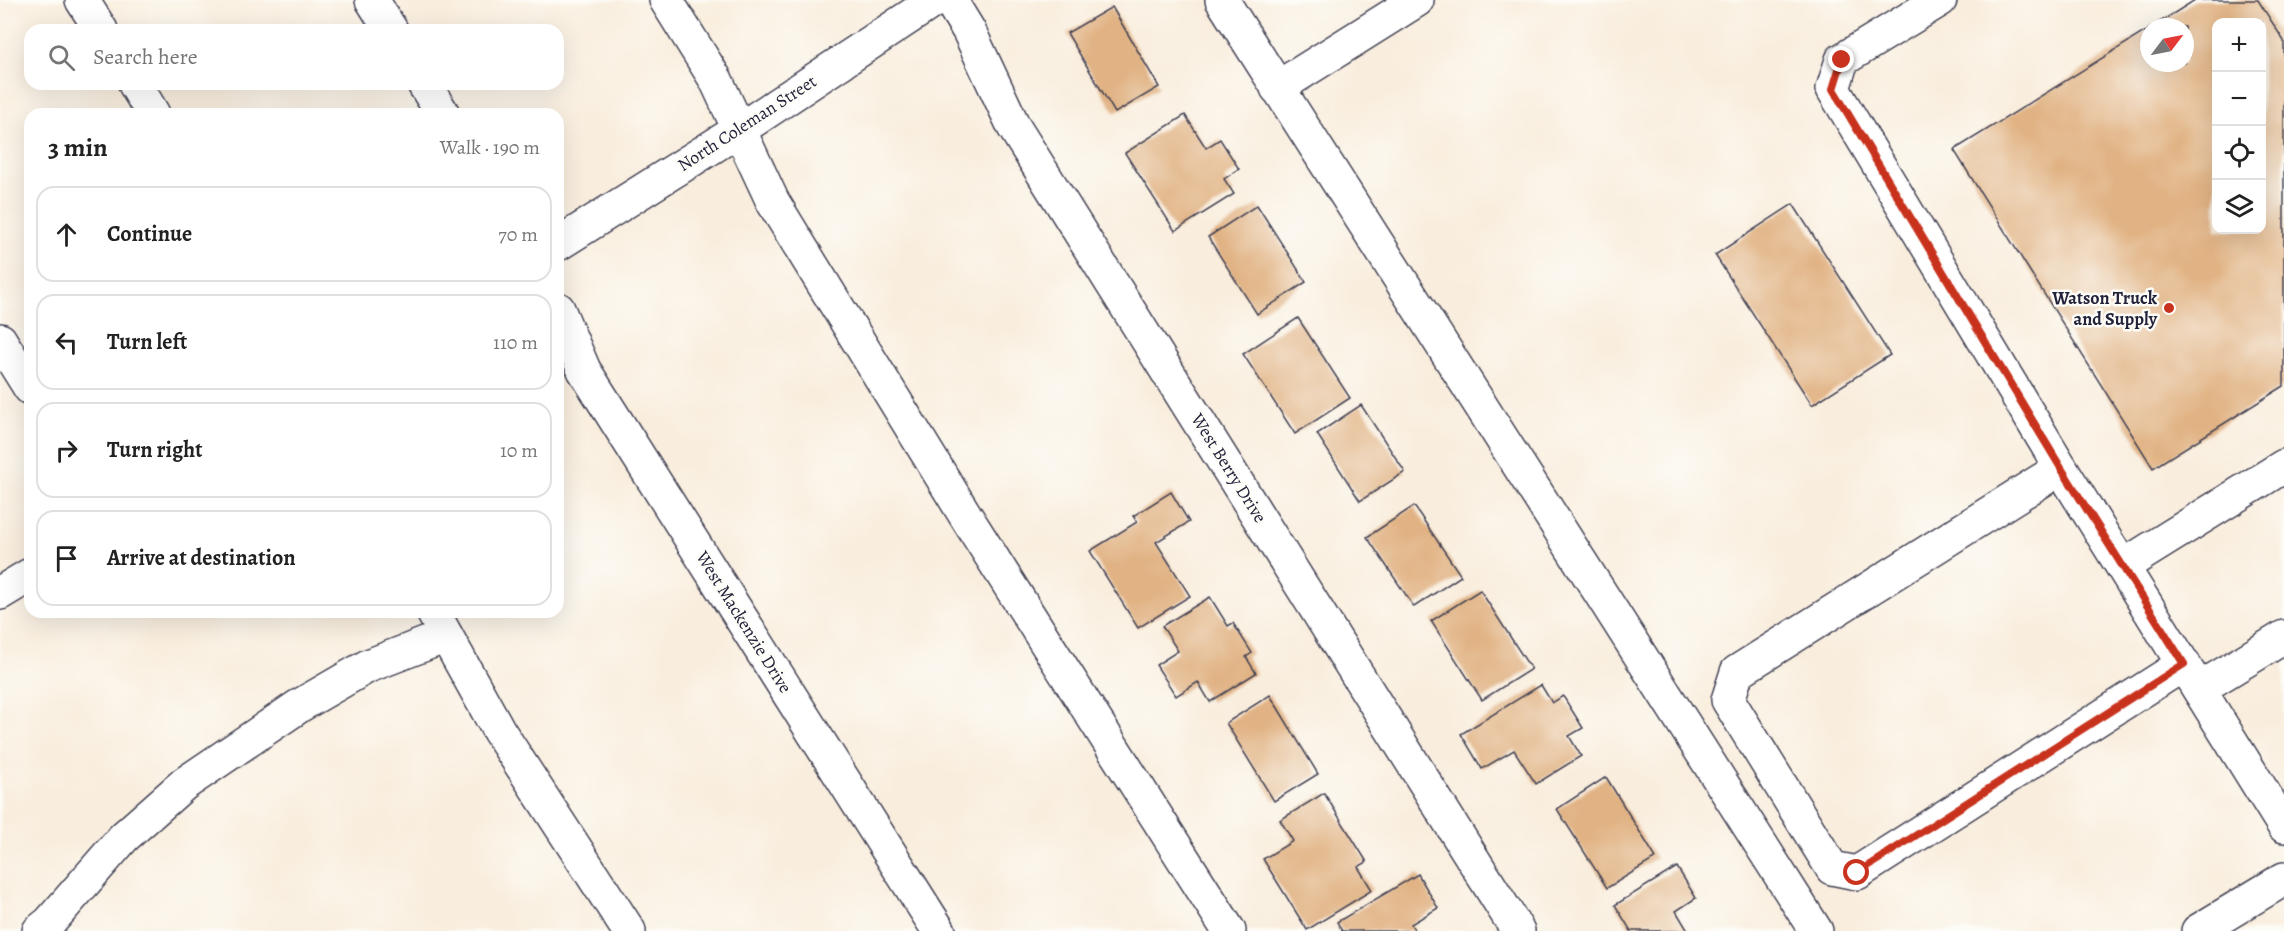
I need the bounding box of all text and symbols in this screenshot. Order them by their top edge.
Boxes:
north arrow [2140,18,2194,72]
map controls [2212,18,2266,234]
button: + [2212,18,2266,72]
search box [24,24,564,90]
icon: search [45,41,78,74]
text: Search here [93,42,198,72]
route end [1828,46,1854,72]
street label: North Coleman Street [673,69,821,177]
button: − [2212,72,2266,126]
button: locate [2212,126,2266,180]
text: 3 min [48,130,108,165]
text: Walk · 190 m [440,134,540,161]
button: layers [2212,180,2266,234]
icon: ahead [50,218,83,251]
text: Continue [107,219,192,249]
text: 70 m [498,221,538,248]
place label: Watson Truck and Supply [2051,286,2158,331]
marker: Watson Truck and Supply [2162,301,2176,315]
icon: left [50,326,83,359]
text: Turn left [107,327,187,357]
text: 110 m [493,329,538,356]
street label: West Berry Drive [1185,408,1272,527]
icon: right [50,434,83,467]
text: Turn right [107,435,203,465]
text: 10 m [500,437,538,464]
icon: arrive [50,542,83,575]
text: Arrive at destination [107,543,296,573]
street label: West Mackenzie Drive [690,546,797,698]
route start [1843,859,1869,885]

